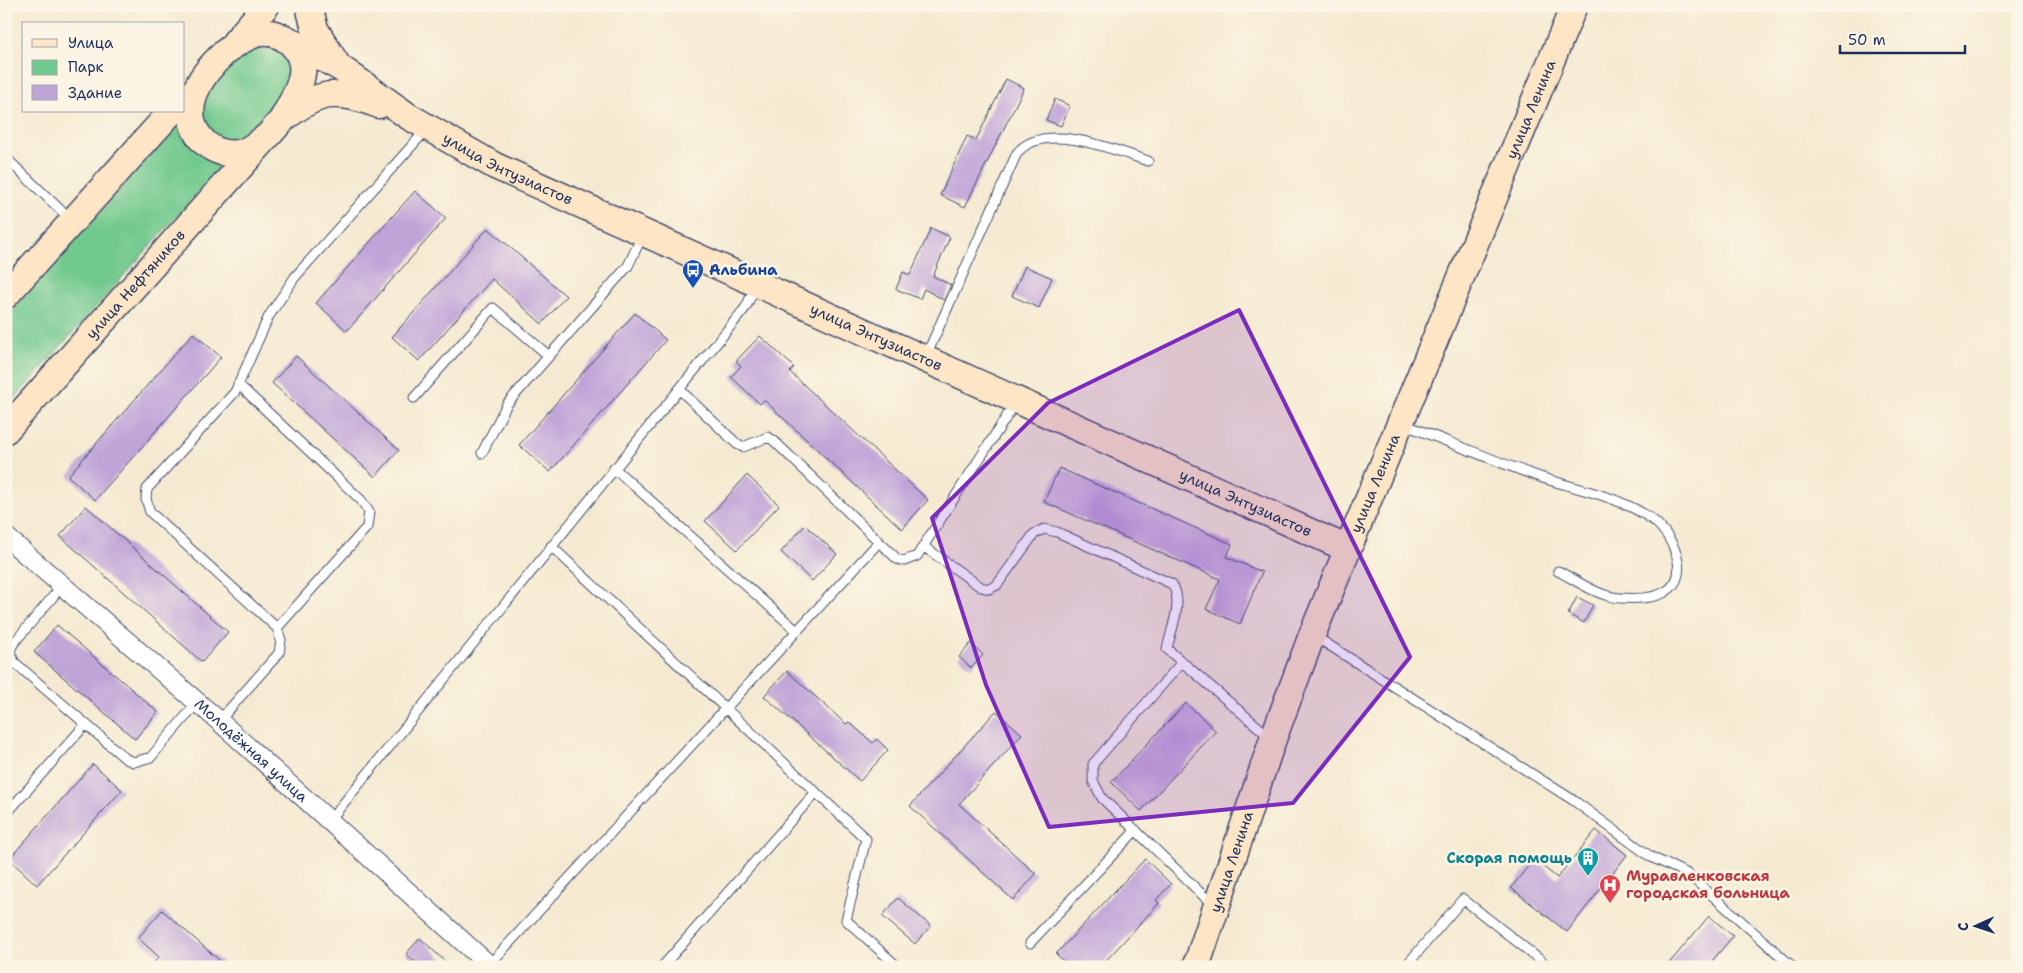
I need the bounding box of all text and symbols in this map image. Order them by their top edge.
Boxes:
legend [22,22,185,112]
scale bar [1840,22,1966,54]
text: 50 m [1848,30,1886,50]
text: Улица [68,33,114,53]
street label: улица Ленина [1501,56,1561,162]
text: Парк [68,57,104,77]
text: Здание [68,83,122,103]
street label: улица Энтузиастов [439,128,576,210]
street label: улица Нефтяников [82,225,190,343]
bus stop icon: Альбина [681,258,705,289]
place label: Альбина [709,260,778,280]
street label: улица Энтузиастов [807,299,945,376]
street label: улица Ленина [1346,430,1405,536]
street label: улица Энтузиастов [1176,465,1315,541]
street label: Молодёжная улица [190,694,313,807]
street label: улица Ленина [1205,808,1258,915]
building icon: Скорая помощь [1576,846,1600,877]
place label: Скорая помощь [1447,848,1572,868]
place label: Муравленковская городская больница [1626,866,1791,903]
hospital icon: Муравленковская городская больница [1598,873,1622,904]
north arrow [1950,900,2000,950]
text: С [1954,922,1972,931]

